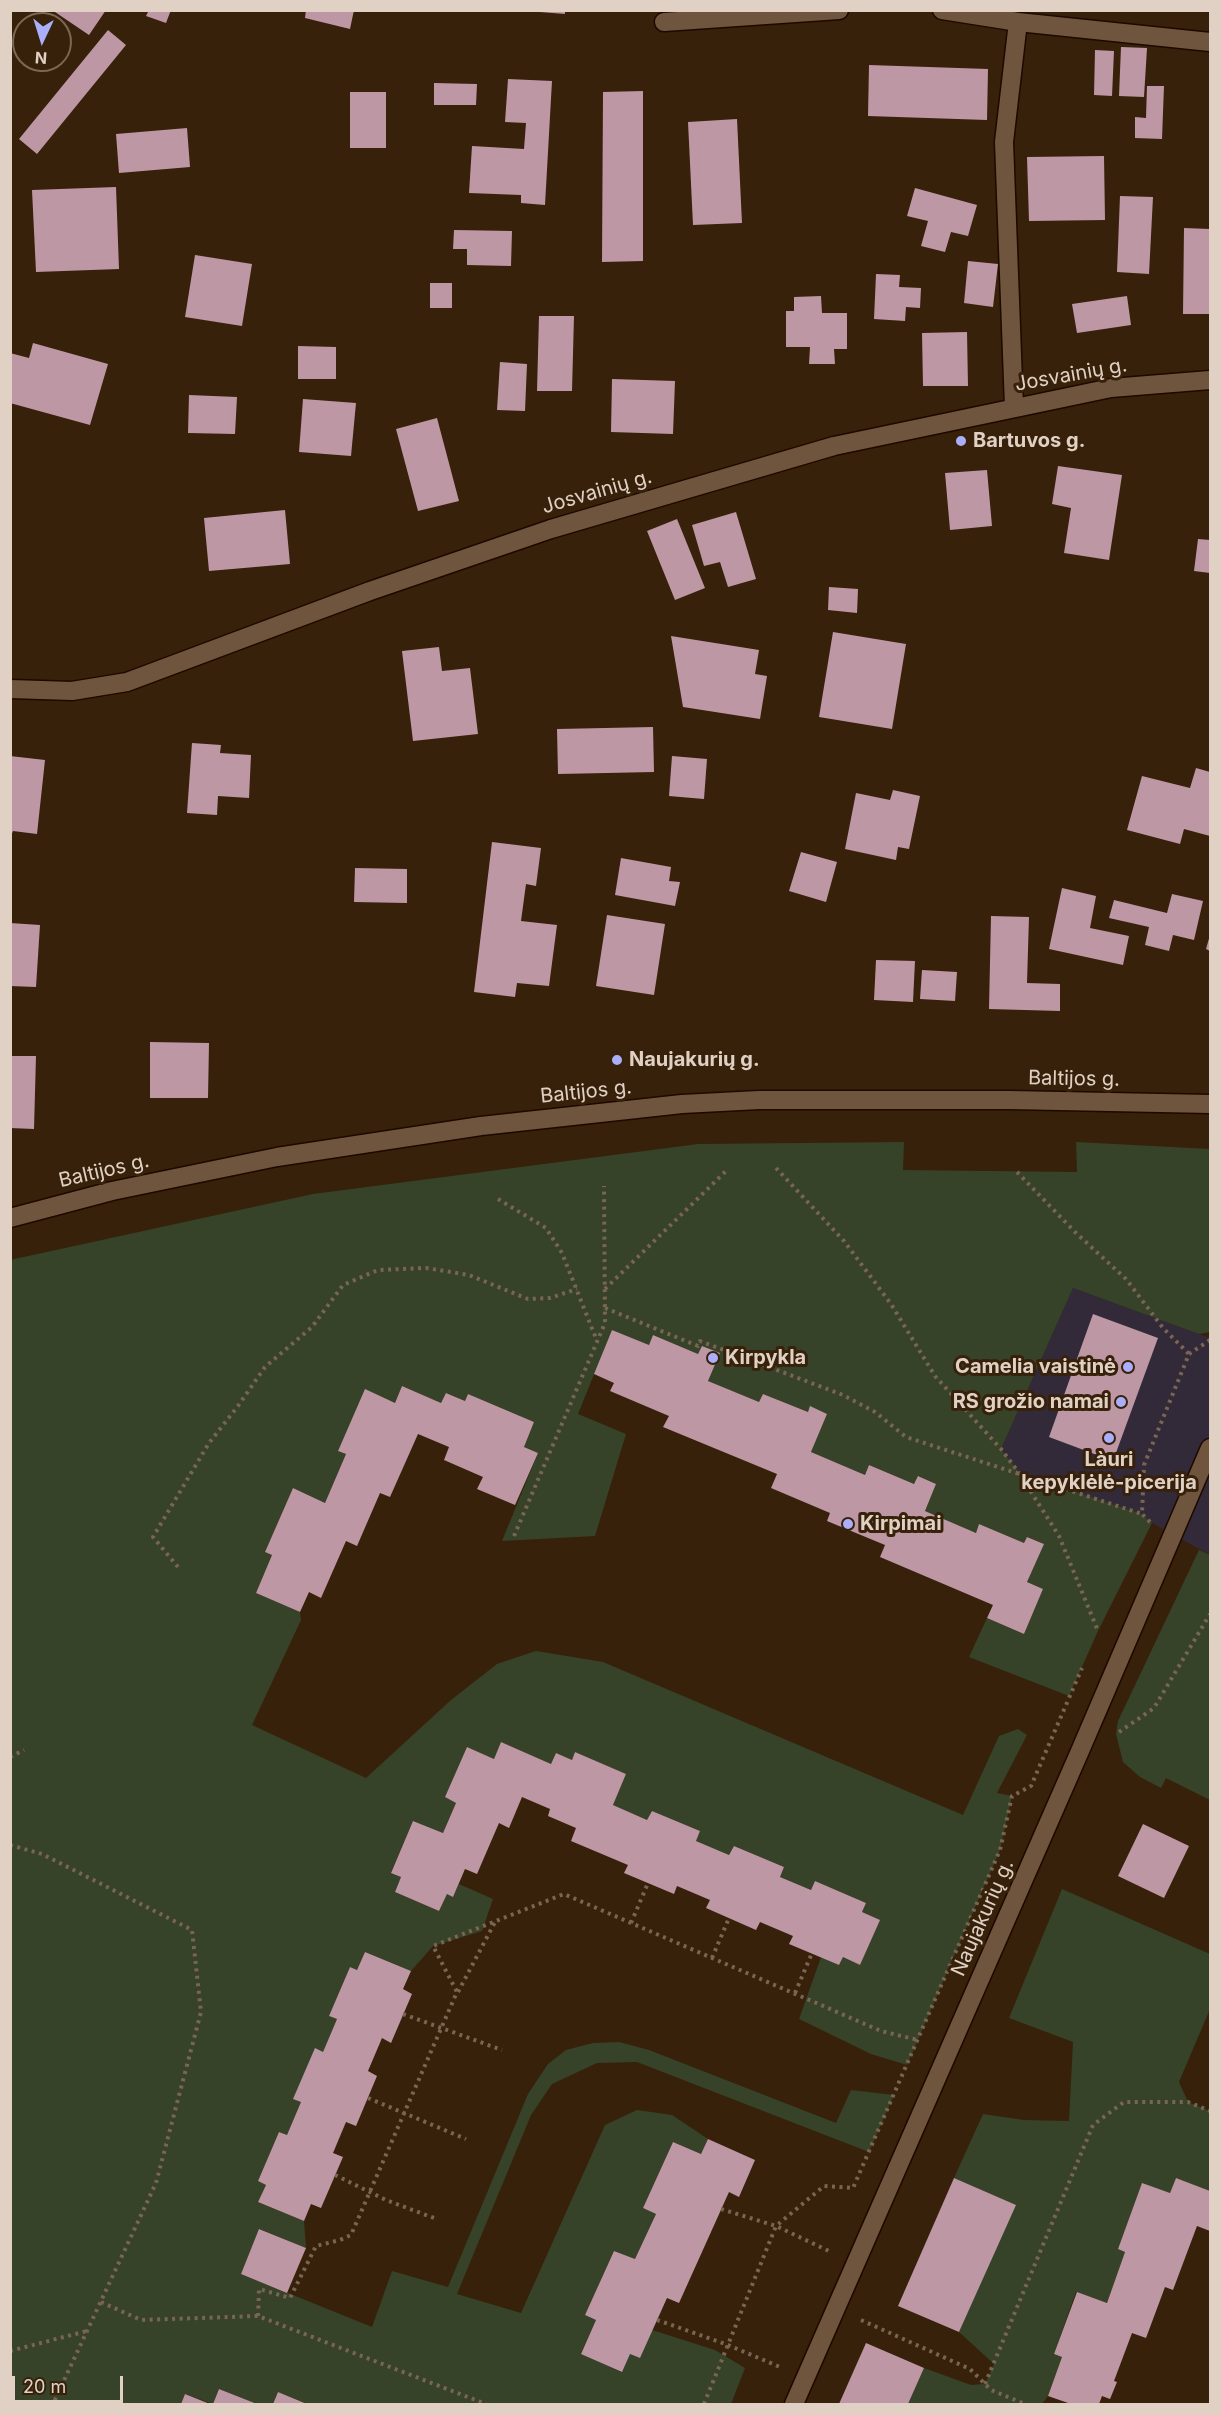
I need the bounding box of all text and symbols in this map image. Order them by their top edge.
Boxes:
north arrow [12,12,72,72]
text: N [34,48,48,68]
street label: Josvainių g. [1013,353,1129,397]
place label: Bartuvos g. [973,429,1085,453]
marker: Bartuvos g. [954,434,968,448]
street label: Josvainių g. [539,465,655,519]
place label: Naujakurių g. [629,1048,760,1072]
marker: Naujakurių g. [610,1053,624,1067]
street label: Baltijos g. [1028,1066,1120,1092]
street label: Baltijos g. [539,1075,633,1109]
street label: Baltijos g. [57,1149,151,1193]
place label: Kirpykla [725,1346,806,1370]
marker: Kirpykla [706,1351,720,1365]
place label: Camelia vaistinė [955,1355,1116,1379]
marker: Camelia vaistinė [1121,1360,1135,1374]
place label: RS grožio namai [953,1390,1109,1414]
marker: RS grožio namai [1114,1395,1128,1409]
marker: Làuri kepyklėlė-picerija [1102,1431,1116,1445]
place label: Làuri kepyklėlė-picerija [1021,1448,1197,1495]
place label: Kirpimai [860,1512,942,1536]
marker: Kirpimai [841,1517,855,1531]
street label: Naujakurių g. [947,1856,1019,1980]
scale bar [15,2364,126,2402]
text: 20 m [23,2376,66,2397]

